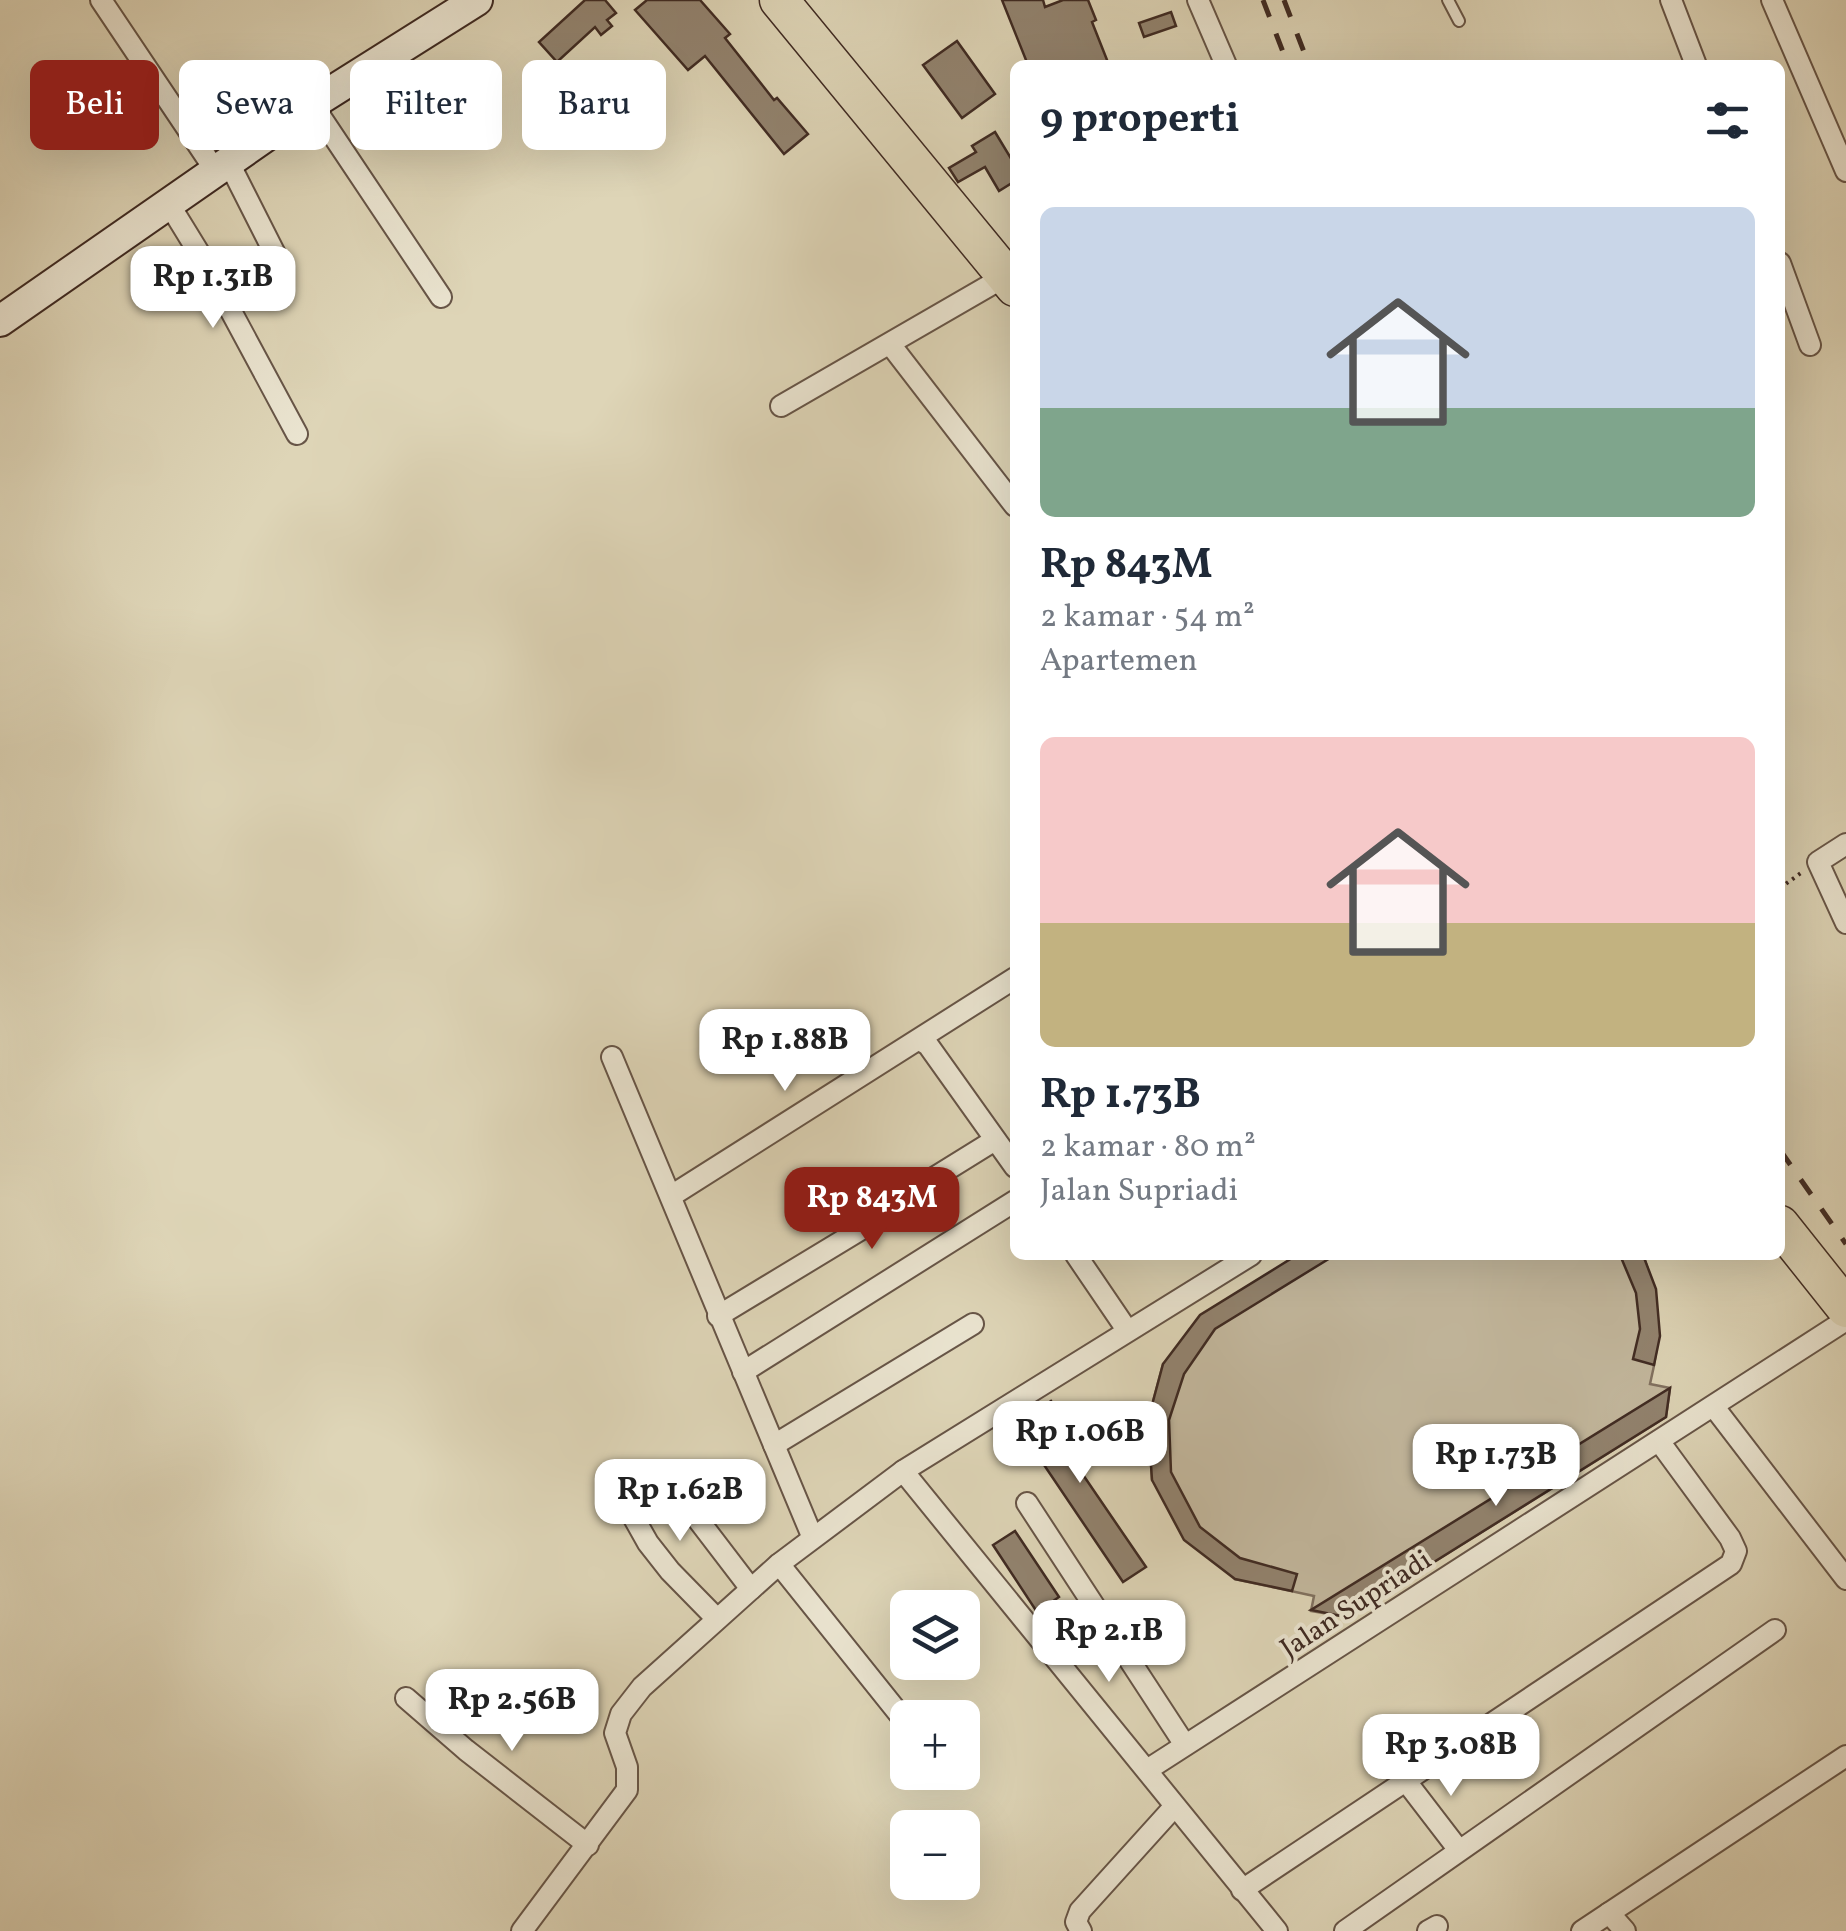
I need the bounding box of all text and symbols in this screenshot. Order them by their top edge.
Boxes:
chip: Beli [30,60,159,150]
chip: Sewa [179,60,330,150]
chip: Filter [350,60,502,150]
chip: Baru [522,60,666,150]
text: 9 properti [1040,91,1240,150]
icon: filters [1700,93,1755,148]
pin: Rp 1.31B [110,246,316,331]
text: Rp 1.31B [152,256,274,300]
icon: home [1308,272,1488,452]
text: Rp 843M [1040,537,1212,596]
text: 2 kamar · 54 m² [1040,596,1255,640]
text: Apartemen [1040,640,1198,684]
icon: home [1308,802,1488,982]
pin: Rp 1.88B [682,1009,888,1094]
text: Rp 1.88B [721,1019,849,1063]
text: Rp 1.73B [1040,1067,1201,1126]
text: 2 kamar · 80 m² [1040,1126,1256,1170]
pin: Rp 843M [780,1167,964,1252]
text: Jalan Supriadi [1040,1170,1238,1214]
text: Rp 843M [806,1177,938,1221]
pin: Rp 1.06B [977,1401,1183,1486]
text: Rp 1.06B [1015,1411,1145,1455]
pin: Rp 1.73B [1393,1424,1599,1509]
text: Rp 1.73B [1435,1434,1557,1478]
pin: Rp 1.62B [577,1459,783,1544]
text: Rp 1.62B [617,1469,743,1513]
street label: Jalan Supriadi [1273,1542,1440,1669]
map controls [890,1590,980,1900]
button: layers [890,1590,980,1680]
pin: Rp 2.1B [1017,1600,1201,1685]
text: Rp 2.1B [1054,1610,1164,1654]
pin: Rp 2.56B [409,1669,615,1754]
text: Rp 2.56B [448,1679,576,1723]
button: + [890,1700,980,1790]
pin: Rp 3.08B [1348,1714,1554,1799]
text: Rp 3.08B [1384,1724,1518,1768]
button: − [890,1810,980,1900]

